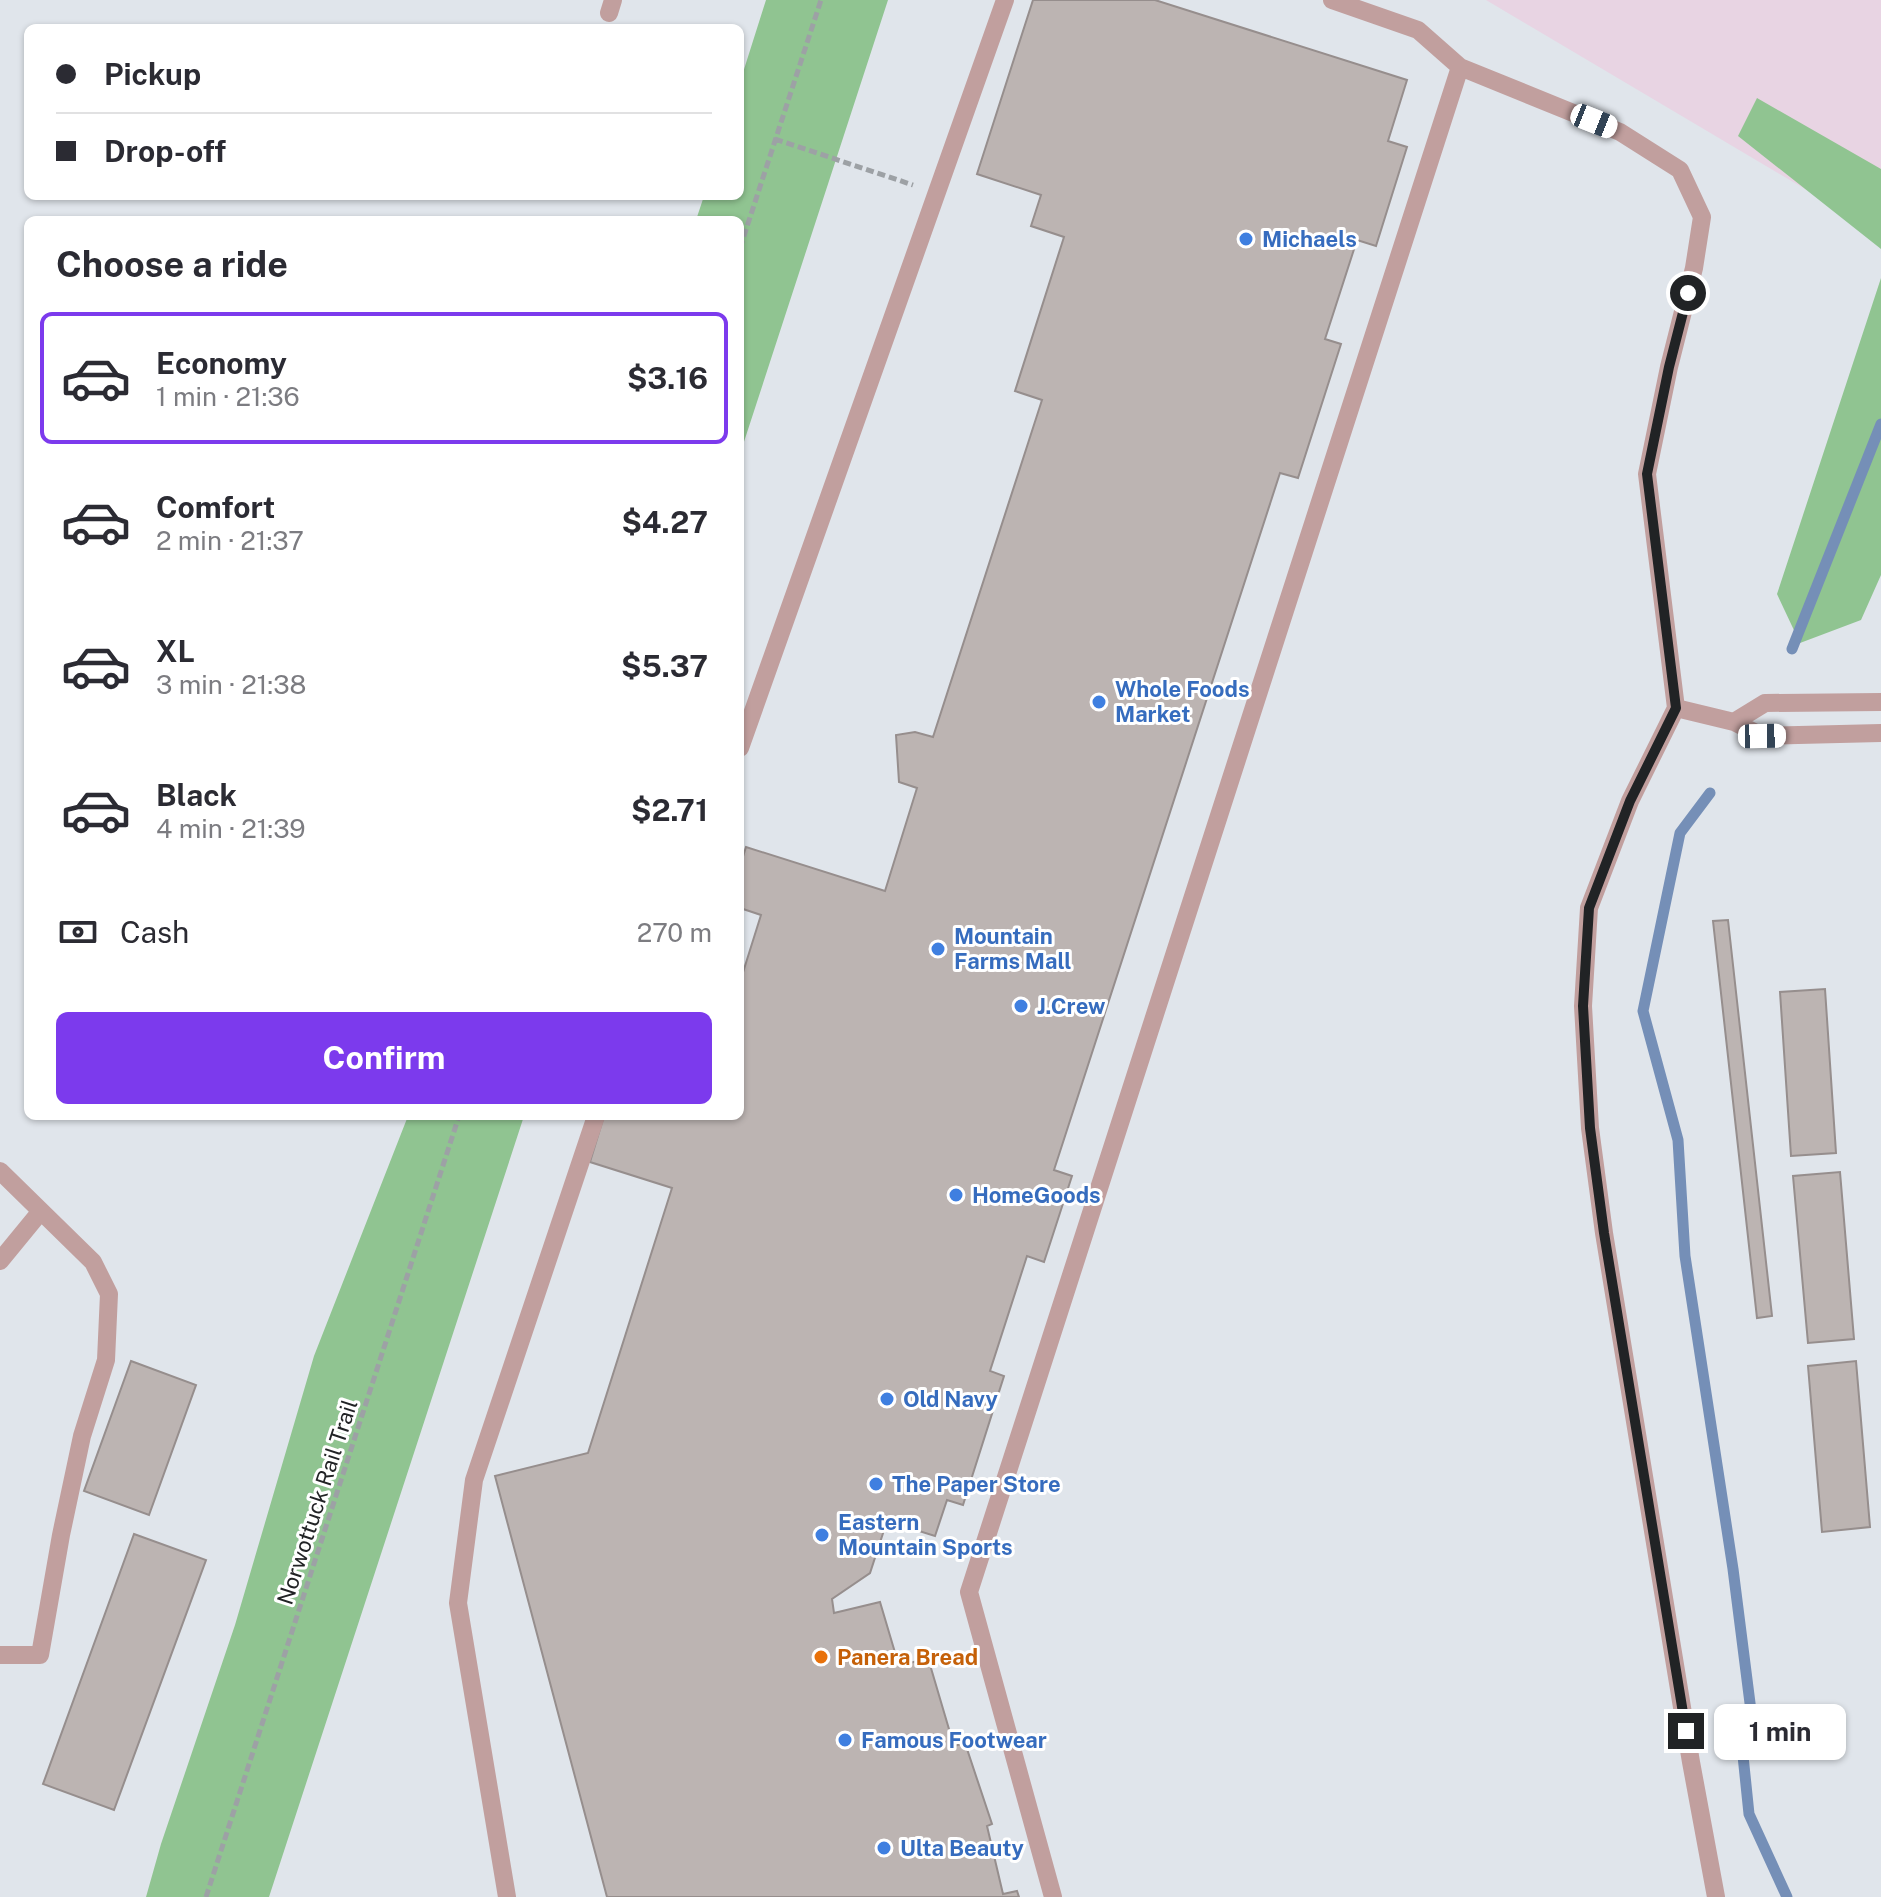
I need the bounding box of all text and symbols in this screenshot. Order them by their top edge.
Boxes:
text: Pickup [104,56,201,92]
car [1567,101,1621,141]
text: Drop-off [104,133,226,169]
place label: Michaels [1262,226,1357,252]
marker: Michaels [1237,230,1255,248]
text: Choose a ride [56,243,288,285]
route start [1670,275,1706,311]
icon: car [60,342,132,414]
text: Economy [156,345,287,381]
text: $3.16 [627,360,708,396]
text: 1 min · 21:36 [156,381,300,412]
icon: car [60,486,132,558]
text: Comfort [156,489,275,525]
text: $4.27 [621,504,708,540]
text: 2 min · 21:37 [156,525,304,556]
icon: car [60,630,132,702]
text: XL [156,633,195,669]
text: $5.37 [621,648,708,684]
text: 3 min · 21:38 [156,669,306,700]
place label: Whole Foods Market [1115,676,1250,727]
marker: Whole Foods Market [1090,693,1108,711]
car [1738,724,1786,748]
icon: car [60,774,132,846]
text: Black [156,777,237,813]
text: $2.71 [631,792,708,828]
text: 4 min · 21:39 [156,813,306,844]
icon: cash [56,910,100,954]
text: Cash [120,914,189,950]
text: 270 m [637,917,712,948]
place label: Mountain Farms Mall [954,923,1072,974]
marker: Mountain Farms Mall [929,940,947,958]
place label: J.Crew [1037,993,1106,1019]
marker: J.Crew [1012,997,1030,1015]
button: Confirm [56,1012,712,1104]
place label: HomeGoods [972,1182,1101,1208]
marker: HomeGoods [947,1186,965,1204]
place label: Old Navy [903,1386,998,1412]
marker: Old Navy [878,1390,896,1408]
street label: Norwottuck Rail Trail [272,1396,362,1608]
place label: The Paper Store [892,1471,1061,1497]
marker: The Paper Store [867,1475,885,1493]
place label: Eastern Mountain Sports [838,1509,1013,1560]
marker: Eastern Mountain Sports [813,1526,831,1544]
place label: Panera Bread [837,1644,978,1670]
marker: Panera Bread [812,1648,830,1666]
callout: 1 min [1714,1703,1846,1759]
route end [1668,1713,1704,1749]
text: 1 min [1749,1716,1811,1747]
place label: Famous Footwear [861,1727,1047,1753]
marker: Famous Footwear [836,1731,854,1749]
place label: Ulta Beauty [900,1835,1024,1861]
marker: Ulta Beauty [875,1839,893,1857]

